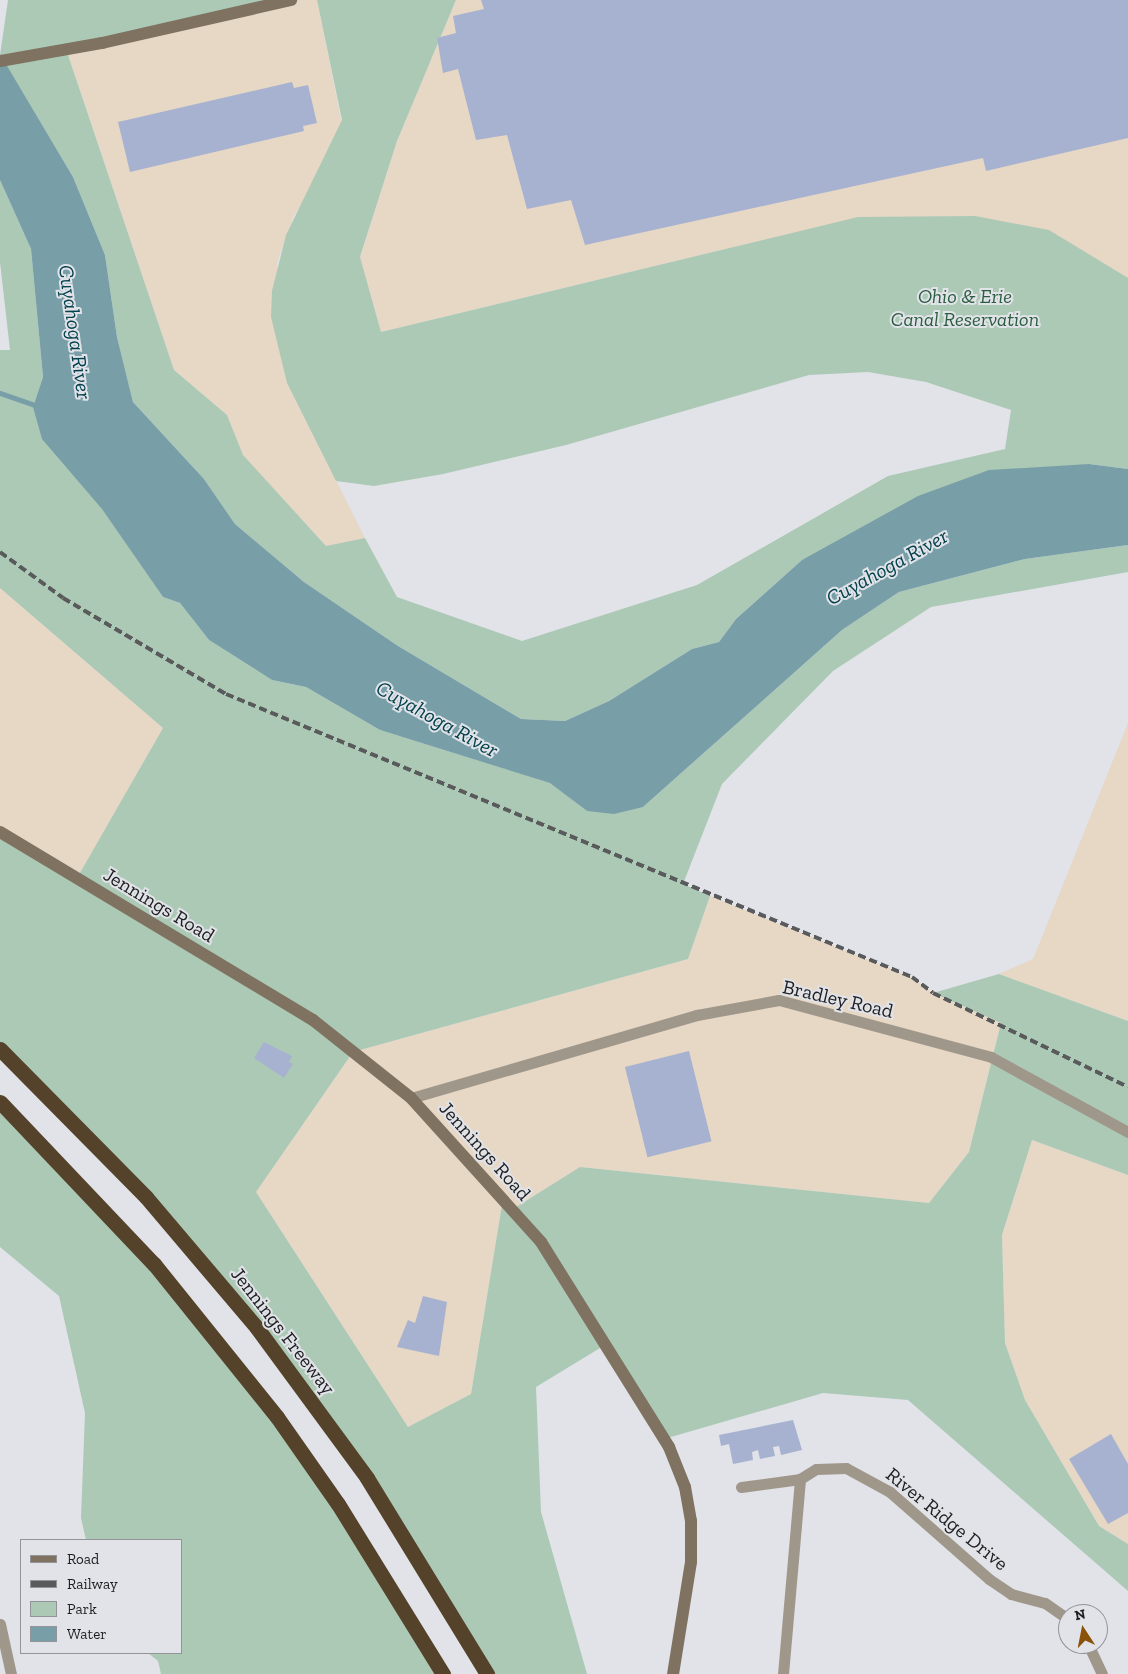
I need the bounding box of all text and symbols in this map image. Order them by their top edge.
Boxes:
water label: Cuyahoga River [53,263,97,401]
park label: Ohio & Erie Canal Reservation [891,285,1039,332]
water label: Cuyahoga River [822,523,952,611]
water label: Cuyahoga River [372,675,502,763]
street label: Jennings Road [99,862,219,948]
street label: Bradley Road [780,975,896,1023]
street label: Jennings Road [434,1096,536,1206]
street label: Jennings Freeway [226,1262,340,1400]
street label: River Ridge Drive [881,1462,1013,1576]
legend [20,1539,182,1654]
text: Road [67,1550,99,1568]
text: Railway [67,1575,118,1593]
text: Park [67,1600,97,1618]
north arrow [1058,1604,1108,1654]
text: N [1073,1605,1087,1624]
text: Water [67,1625,107,1643]

